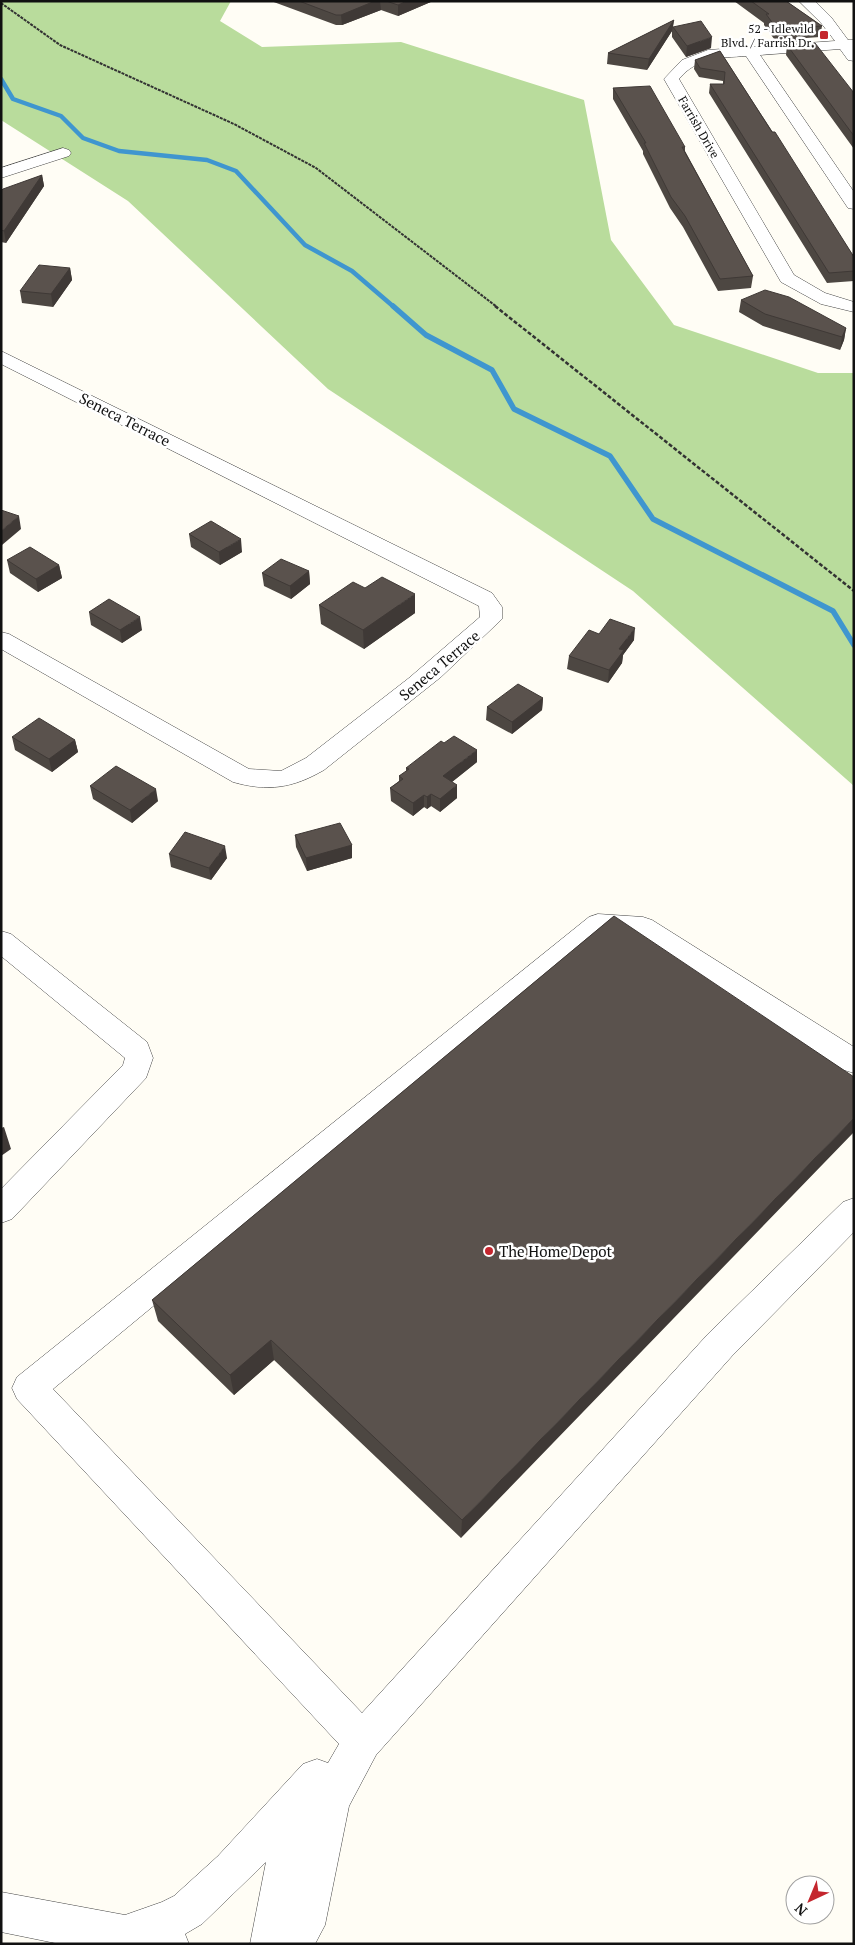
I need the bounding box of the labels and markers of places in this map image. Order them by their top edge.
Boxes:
place label: 52 - Idlewild Blvd. / Farrish Dr. [721,21,814,50]
marker: 52 - Idlewild Blvd. / Farrish Dr. [818,29,830,41]
place label: The Home Depot [499,1241,612,1261]
marker: The Home Depot [483,1245,495,1257]

